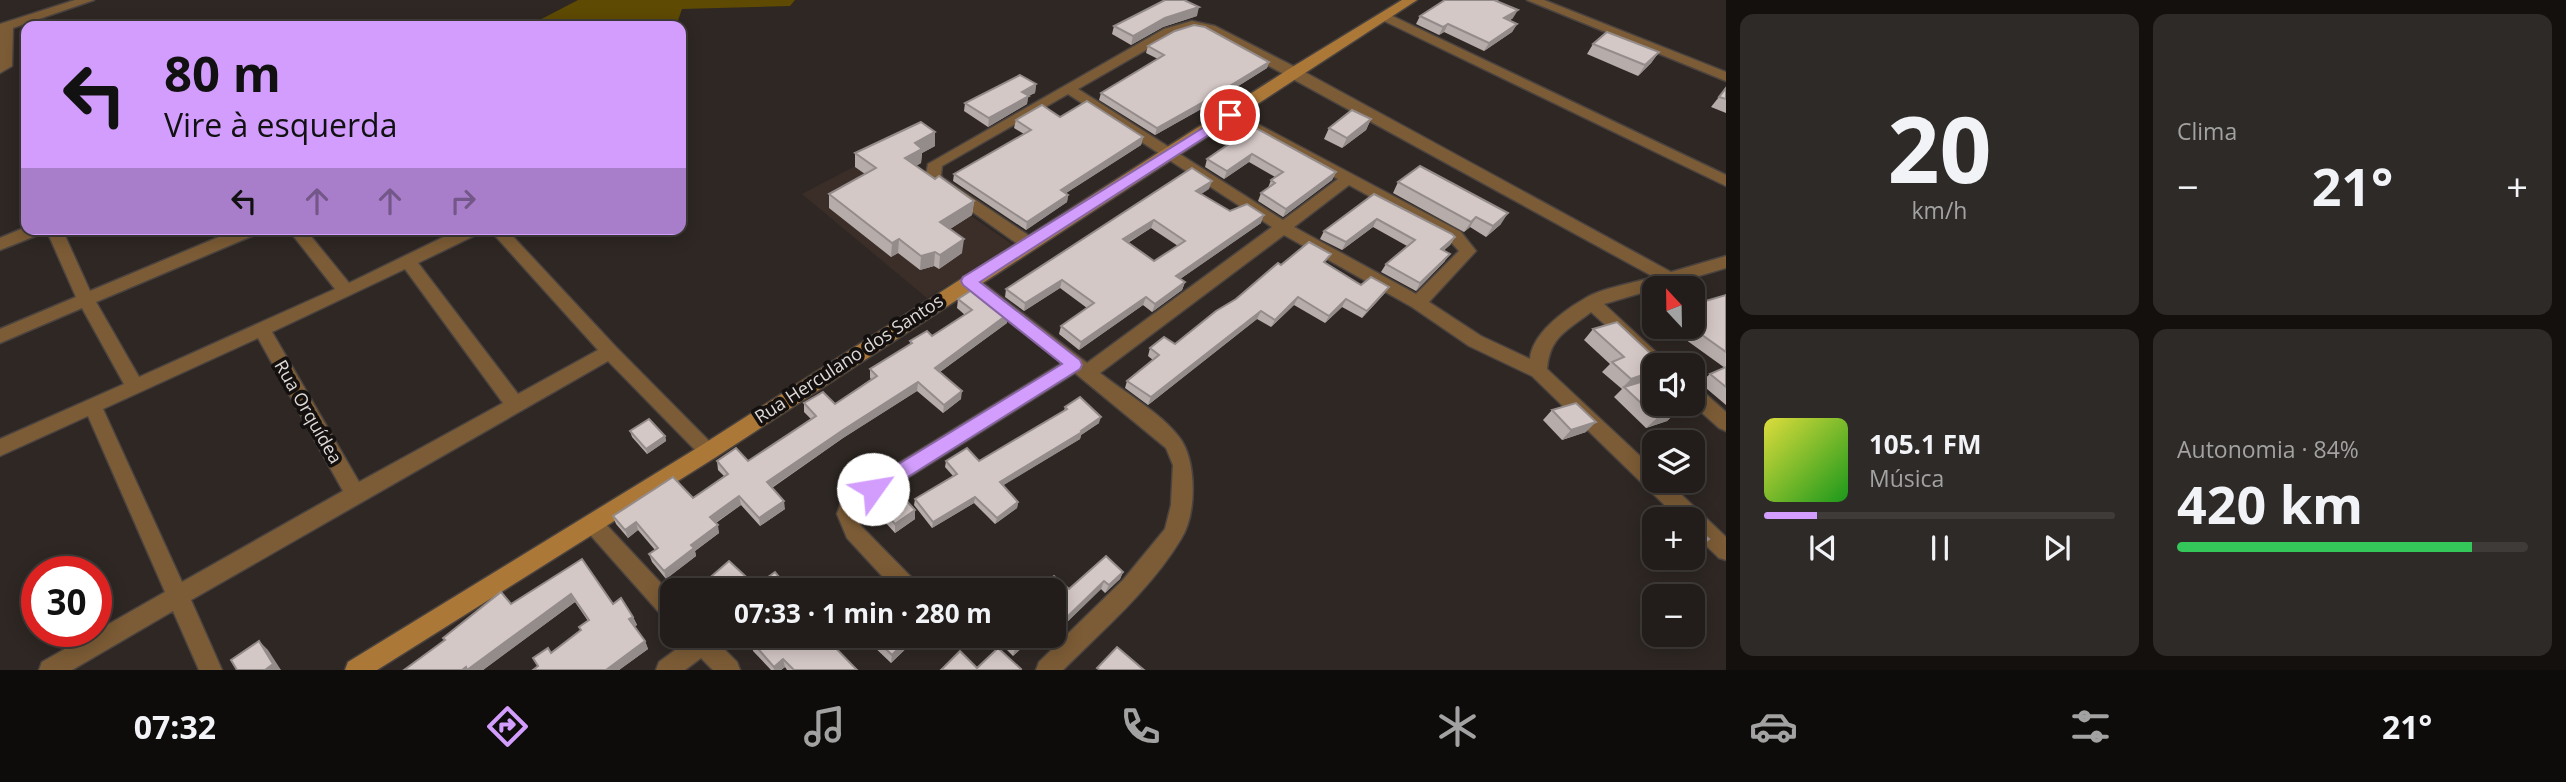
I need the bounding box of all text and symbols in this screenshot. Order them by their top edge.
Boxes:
text: 80 m [164,40,281,106]
icon: left [49,49,140,140]
pin [1200,85,1260,145]
text: 20 [1887,86,1992,210]
icon: arrive [1211,96,1249,134]
text: Vire à esquerda [164,103,397,146]
text: Clima [2177,115,2237,147]
text: 21° [2312,150,2393,221]
text: − [2177,160,2199,212]
text: + [2506,160,2528,212]
icon: left [225,182,263,220]
icon: ahead [298,182,336,220]
icon: ahead [371,182,409,220]
icon: right [444,182,482,220]
text: km/h [1912,194,1967,226]
north arrow [1642,276,1704,340]
map controls [1642,276,1705,647]
street label: Rua Herculano dos Santos [750,288,947,428]
button: sound [1642,353,1705,416]
street label: Rua Orquídea [269,355,348,468]
text: 105.1 FM [1869,426,1981,462]
button: layers [1642,430,1705,493]
text: Autonomia · 84% [2177,433,2359,465]
position arrow [836,452,910,526]
text: Música [1869,462,1944,494]
text: 420 km [2177,468,2363,539]
button: + [1642,507,1705,570]
icon: previous [1804,529,1842,567]
icon: pause [1921,529,1959,567]
icon: next [2038,529,2076,567]
speed limit sign: 30 [21,556,112,647]
button: − [1642,584,1705,647]
text: 07:33 · 1 min · 280 m [734,595,992,631]
icon: directions [483,702,532,751]
icon: music [800,702,849,751]
icon: phone [1116,702,1165,751]
icon: climate [1433,702,1482,751]
icon: car [1749,702,1798,751]
icon: filters [2066,702,2115,751]
text: 07:32 [134,705,216,748]
text: 21° [2382,705,2432,748]

